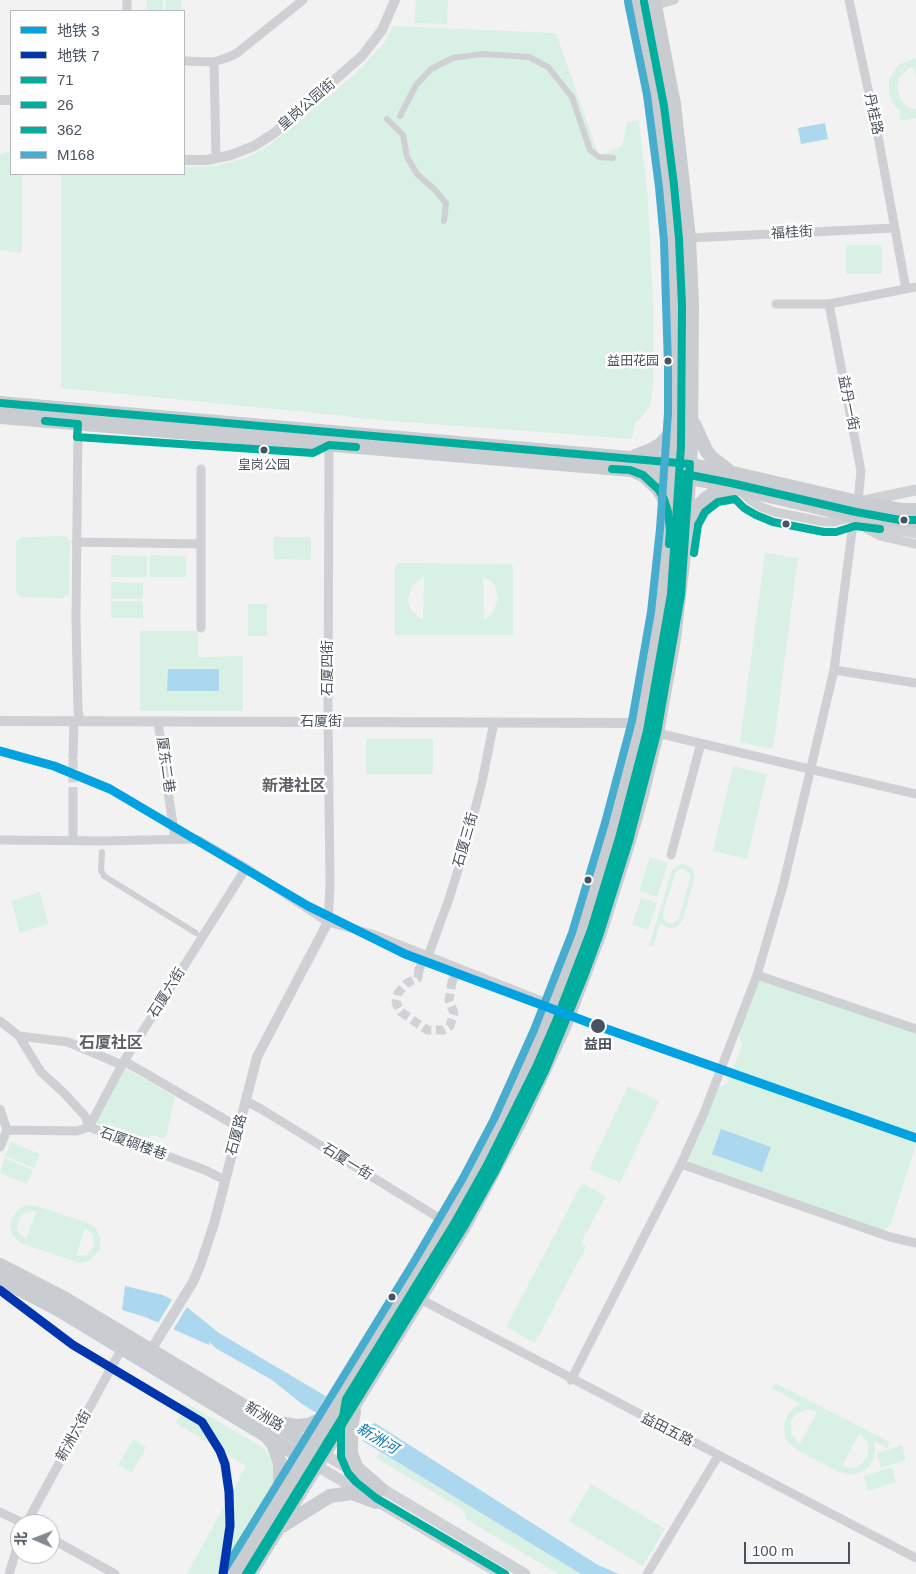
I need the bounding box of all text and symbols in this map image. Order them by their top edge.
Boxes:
legend [10,10,185,175]
text: 地铁 3 [57,22,100,39]
text: 地铁 7 [57,47,100,64]
text: 71 [57,71,74,88]
street label: 皇岗公园街 [275,76,339,134]
street label: 丹桂路 [860,92,886,136]
text: 26 [57,96,74,113]
text: 362 [57,121,82,138]
text: M168 [57,146,95,163]
street label: 福桂街 [771,224,813,242]
place label: 益田花园 [607,353,659,369]
marker: 益田花园 [663,356,673,366]
street label: 益丹一街 [834,374,862,432]
marker: 皇岗公园 [259,445,269,455]
place label: 皇岗公园 [238,457,290,473]
unlabelled marker [899,515,909,525]
unlabelled marker [781,519,791,529]
street label: 石厦四街 [320,640,336,696]
street label: 石厦街 [300,714,342,730]
street label: 厦东二巷 [153,736,177,794]
district label: 新港社区 [262,777,326,797]
street label: 石厦三街 [450,811,482,869]
unlabelled marker [583,875,593,885]
street label: 石厦六街 [145,965,189,1021]
marker: 益田 [589,1017,607,1035]
district label: 石厦社区 [79,1034,143,1054]
place label: 益田 [584,1037,612,1053]
street label: 石厦路 [223,1113,251,1157]
street label: 石厦碉楼巷 [97,1124,169,1164]
street label: 石厦一街 [319,1140,375,1184]
unlabelled marker [387,1292,397,1302]
street label: 新洲路 [242,1399,286,1435]
street label: 新洲六街 [53,1407,95,1465]
street label: 益田五路 [638,1410,696,1450]
water label: 新洲河 [353,1420,401,1458]
north arrow [10,1514,60,1564]
text: 北 [13,1532,29,1546]
scale bar [746,1532,852,1564]
text: 100 m [752,1542,794,1559]

